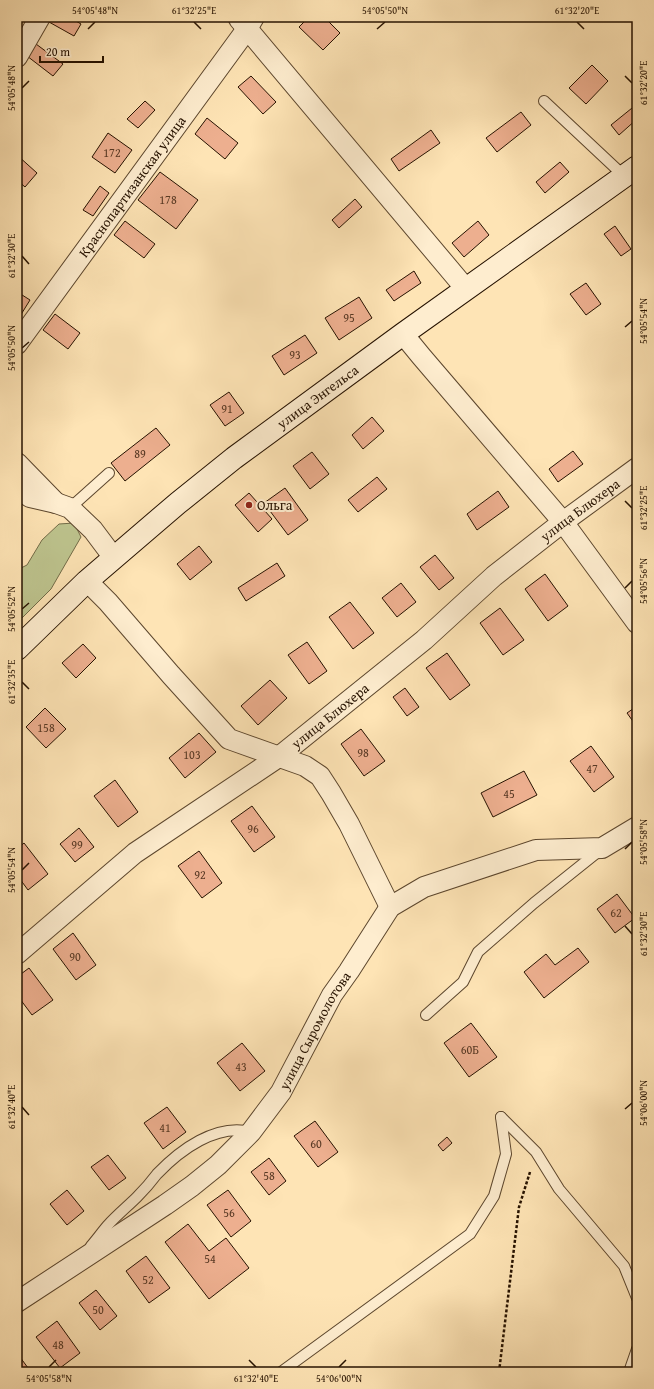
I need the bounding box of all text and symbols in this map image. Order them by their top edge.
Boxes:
text: 54°05'48"N [72,3,118,18]
text: 61°32'25"E [172,3,216,18]
text: 54°05'50"N [362,3,408,18]
text: 61°32'20"E [555,3,599,18]
scale bar [40,38,103,64]
text: 20 m [46,43,70,60]
text: 61°32'20"E [636,61,651,105]
text: 54°05'48"N [4,65,19,111]
street label: Краснопартизанская улица [74,111,191,261]
house number: 172 [103,144,121,161]
house number: 178 [159,191,177,208]
text: 61°32'30"E [4,234,19,278]
text: 54°05'54"N [636,298,651,344]
house number: 95 [343,309,355,326]
text: 54°05'50"N [4,325,19,371]
house number: 93 [289,346,301,363]
street label: улица Энгельса [272,360,363,434]
house number: 91 [221,400,233,417]
house number: 89 [134,445,146,462]
street label: улица Блюхера [535,474,624,547]
text: 61°32'25"E [636,486,651,530]
place label: Ольга [257,495,293,515]
marker: Ольга [244,500,254,510]
text: 54°05'56"N [636,558,651,604]
text: 54°05'52"N [4,586,19,632]
text: 61°32'35"E [4,660,19,704]
street label: улица Блюхера [286,678,373,754]
house number: 158 [37,719,55,736]
house number: 98 [357,744,369,761]
house number: 103 [183,746,201,763]
house number: 47 [586,760,598,777]
house number: 45 [503,785,515,802]
text: 54°05'58"N [636,819,651,865]
house number: 96 [247,820,259,837]
house number: 99 [71,836,83,853]
text: 54°05'54"N [4,847,19,893]
house number: 92 [194,866,206,883]
house number: 62 [610,904,622,921]
text: 61°32'30"E [636,912,651,956]
house number: 90 [69,948,81,965]
street label: улица Сыромолотова [273,967,356,1094]
house number: 60Б [461,1041,479,1058]
house number: 43 [235,1058,247,1075]
text: 54°06'00"N [636,1080,651,1126]
text: 61°32'40"E [4,1085,19,1129]
house number: 41 [159,1119,171,1136]
house number: 60 [310,1135,322,1152]
house number: 58 [263,1167,275,1184]
house number: 56 [223,1204,235,1221]
house number: 54 [204,1250,216,1267]
house number: 52 [142,1271,154,1288]
house number: 50 [92,1301,104,1318]
house number: 48 [52,1336,64,1353]
text: 54°05'58"N [26,1371,72,1386]
text: 61°32'40"E [234,1371,278,1386]
text: 54°06'00"N [316,1371,362,1386]

